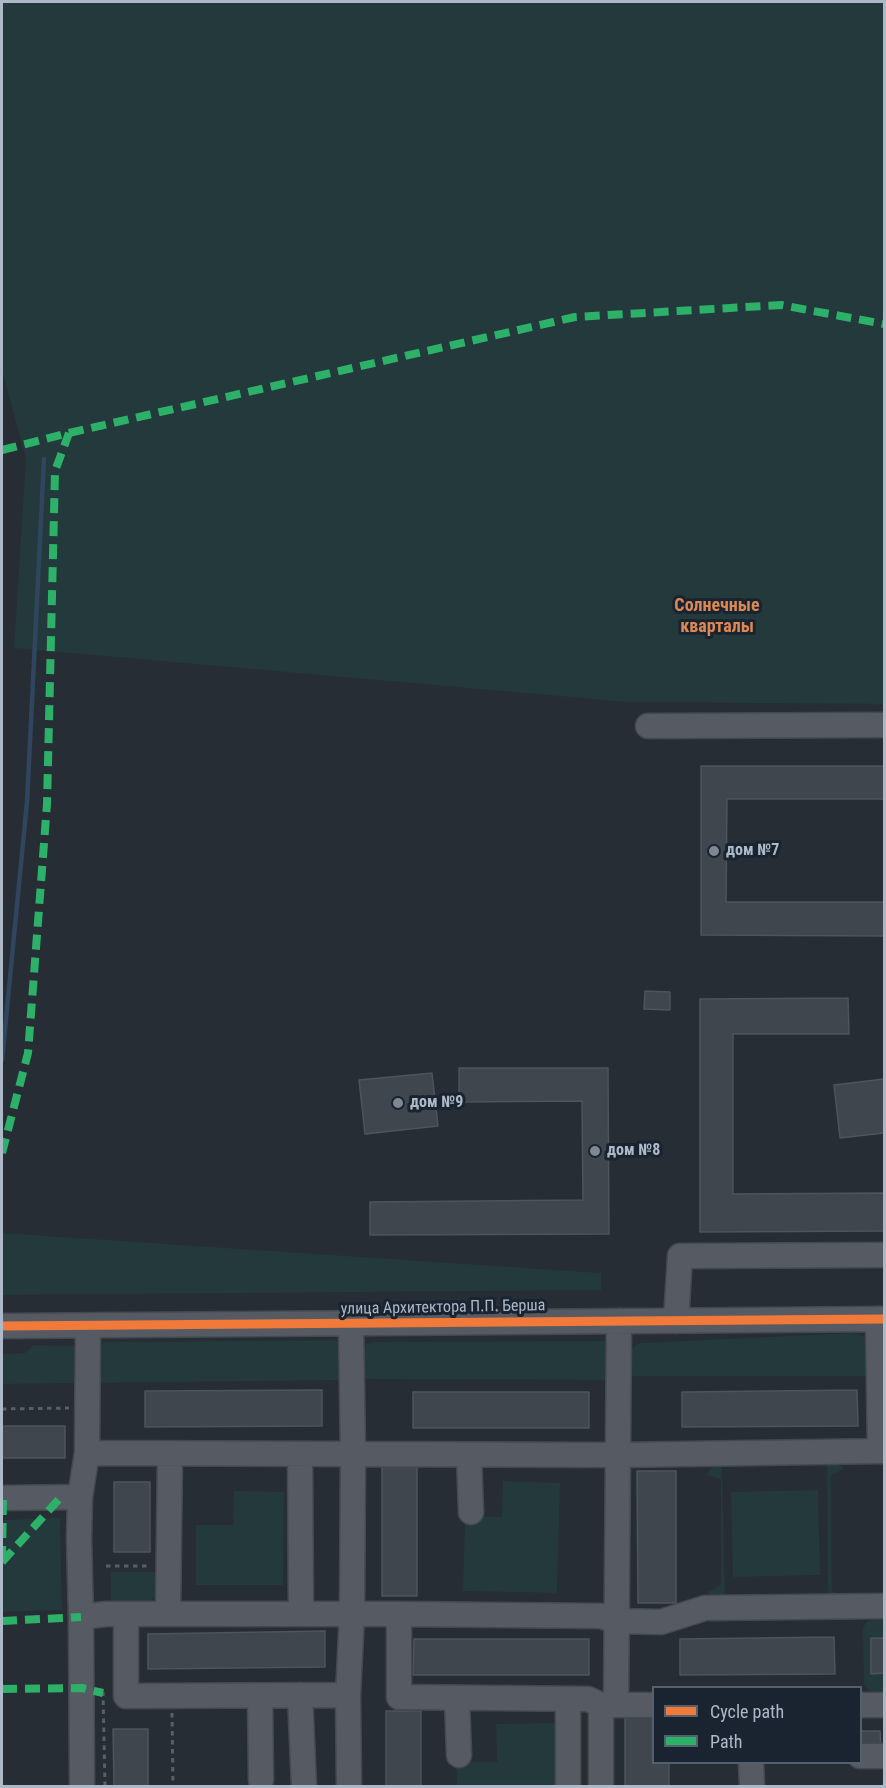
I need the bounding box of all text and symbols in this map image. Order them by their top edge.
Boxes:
district label: Солнечные кварталы [674,595,760,638]
place label: дом №7 [726,841,779,861]
marker: дом №7 [707,844,721,858]
place label: дом №9 [410,1093,463,1113]
marker: дом №9 [391,1096,405,1110]
place label: дом №8 [607,1141,660,1161]
marker: дом №8 [588,1144,602,1158]
street label: улица Архитектора П.П. Берша [340,1297,546,1319]
legend [652,1686,862,1764]
text: Cycle path [710,1701,784,1722]
text: Path [710,1731,743,1752]

